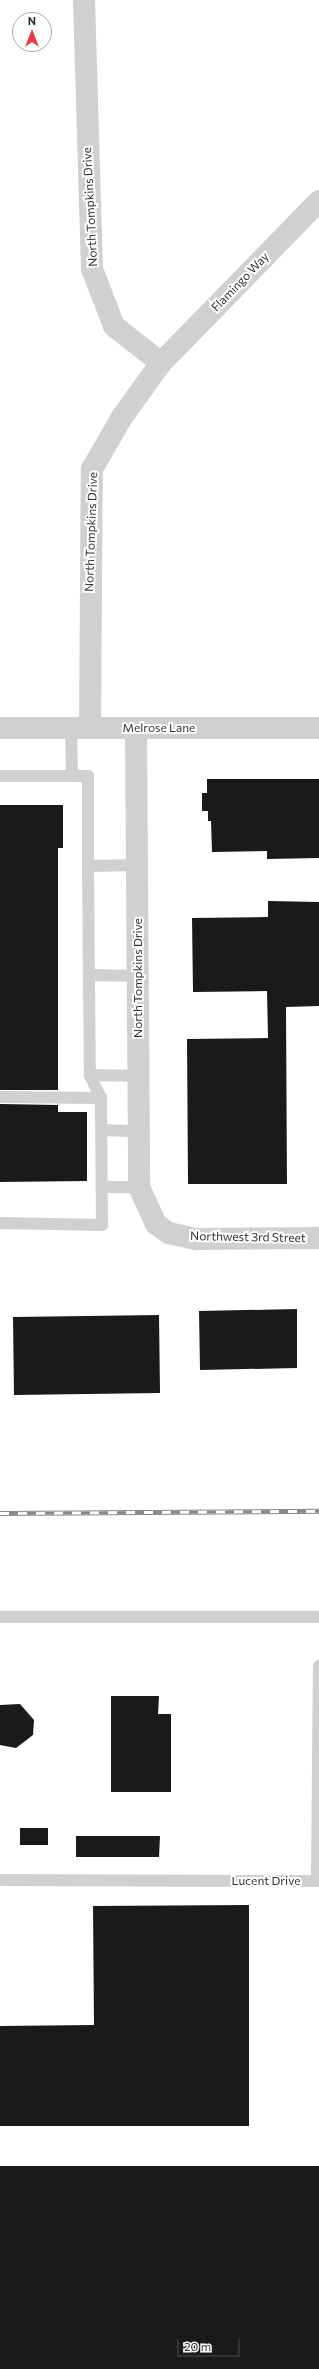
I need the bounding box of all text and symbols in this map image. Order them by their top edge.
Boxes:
north arrow [12,12,52,52]
text: N [28,14,36,27]
street label: North Tompkins Drive [80,147,100,267]
street label: Flamingo Way [208,250,272,314]
street label: North Tompkins Drive [82,472,100,592]
street label: Melrose Lane [123,721,195,735]
street label: North Tompkins Drive [131,918,145,1038]
street label: Northwest 3rd Street [190,1229,306,1245]
street label: Lucent Drive [232,1874,300,1888]
scale bar [179,2331,242,2357]
text: 20 m [184,2339,211,2353]

